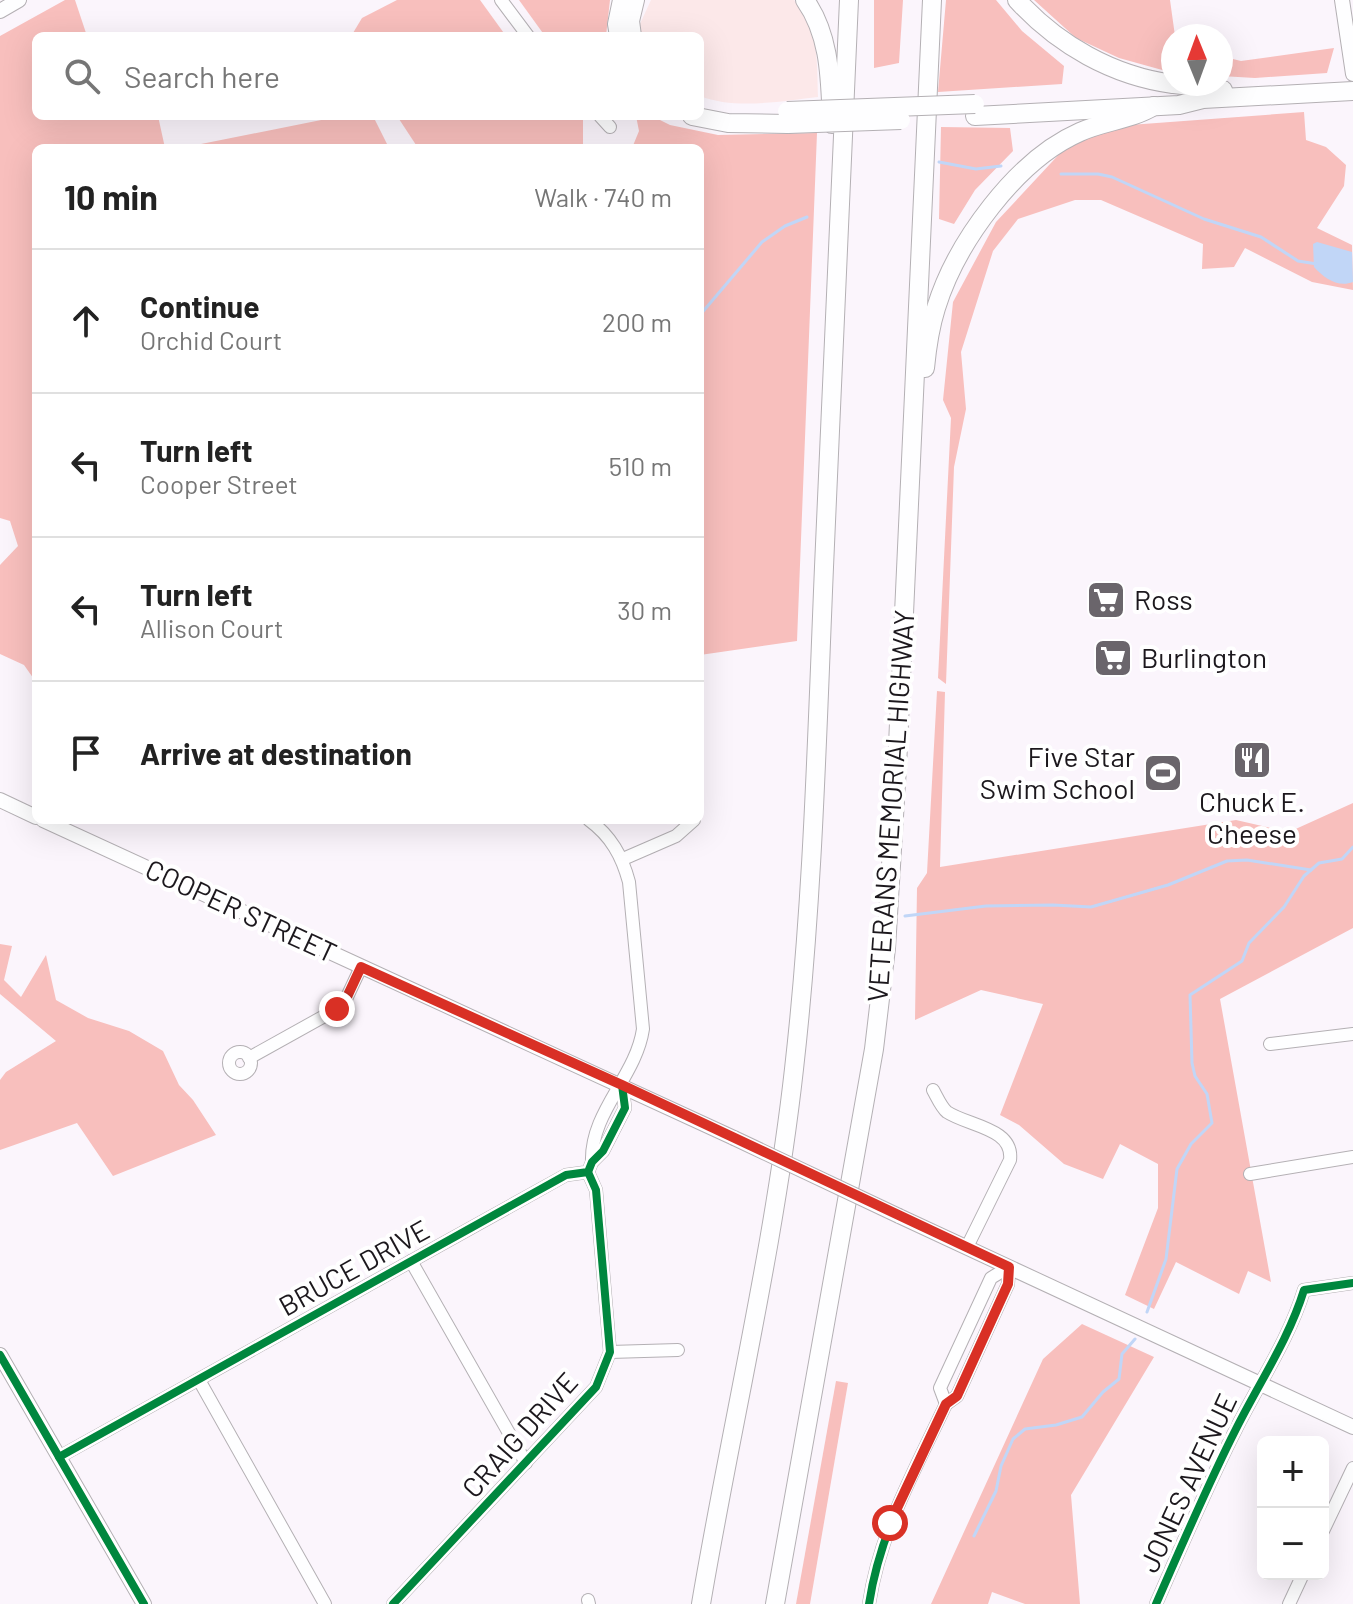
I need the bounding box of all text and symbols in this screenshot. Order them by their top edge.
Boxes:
north arrow [1161,24,1233,96]
search box [32,32,704,120]
icon: search [60,54,104,98]
text: Search here [124,58,280,94]
text: 10 min [64,176,158,217]
text: Walk · 740 m [534,181,672,212]
text: Continue [140,288,260,324]
icon: ahead [64,299,108,343]
text: 200 m [602,306,672,337]
text: Orchid Court [140,324,282,355]
text: Turn left [140,432,253,468]
icon: left [64,443,108,487]
text: 510 m [609,450,672,481]
text: Cooper Street [140,468,298,499]
text: Turn left [140,576,253,612]
supermarket icon: Ross [1085,579,1127,621]
place label: Ross [1134,582,1193,616]
icon: left [64,587,108,631]
text: 30 m [617,594,672,625]
street label: VETERANS MEMORIAL HIGHWAY [859,609,921,1003]
text: Allison Court [140,612,283,643]
supermarket icon: Burlington [1092,637,1134,679]
place label: Burlington [1141,640,1267,674]
icon: arrive [64,731,108,775]
text: Arrive at destination [140,735,412,771]
place label: Five Star Swim School [980,739,1135,805]
restaurant icon: Chuck E. Cheese [1231,739,1273,781]
sports icon: Five Star Swim School [1142,752,1184,794]
place label: Chuck E. Cheese [1199,784,1305,850]
street label: COOPER STREET [141,851,342,969]
route end [319,991,355,1027]
street label: BRUCE DRIVE [272,1212,435,1322]
street label: CRAIG DRIVE [454,1365,584,1504]
street label: JONES AVENUE [1131,1388,1243,1577]
map controls [1257,1436,1329,1580]
button: + [1257,1436,1329,1508]
route start [872,1505,908,1541]
button: − [1257,1508,1329,1580]

